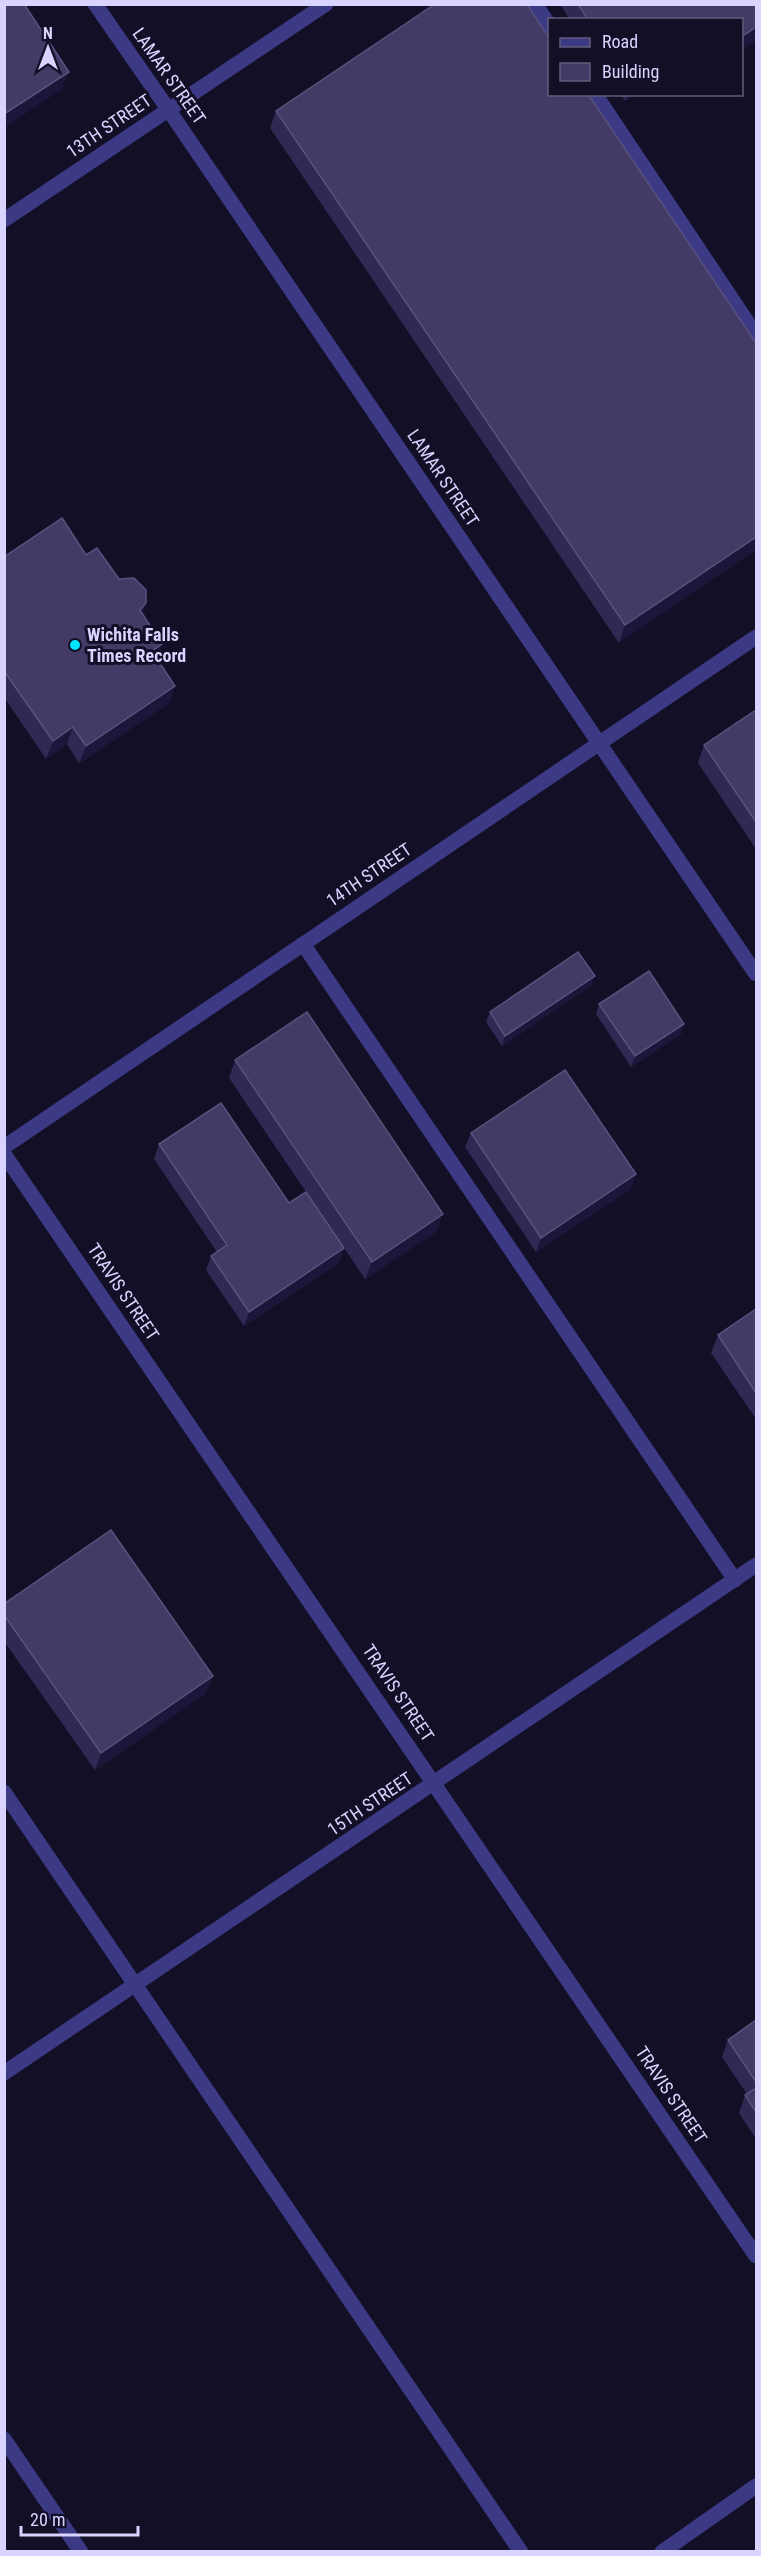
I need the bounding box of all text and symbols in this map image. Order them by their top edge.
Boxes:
north arrow [18,18,78,78]
legend [548,18,743,96]
text: N [43,24,53,43]
street label: LAMAR STREET [129,24,210,128]
text: Road [602,31,638,52]
text: Building [602,61,659,82]
street label: 13TH STREET [62,89,155,162]
street label: LAMAR STREET [403,425,484,530]
place label: Wichita Falls Times Record [87,624,186,666]
marker: Wichita Falls Times Record [68,638,82,652]
street label: 14TH STREET [322,838,415,911]
street label: TRAVIS STREET [83,1239,164,1344]
street label: TRAVIS STREET [358,1640,439,1745]
street label: 15TH STREET [323,1767,416,1840]
street label: TRAVIS STREET [631,2042,712,2147]
scale bar [21,2499,138,2537]
text: 20 m [30,2509,65,2530]

